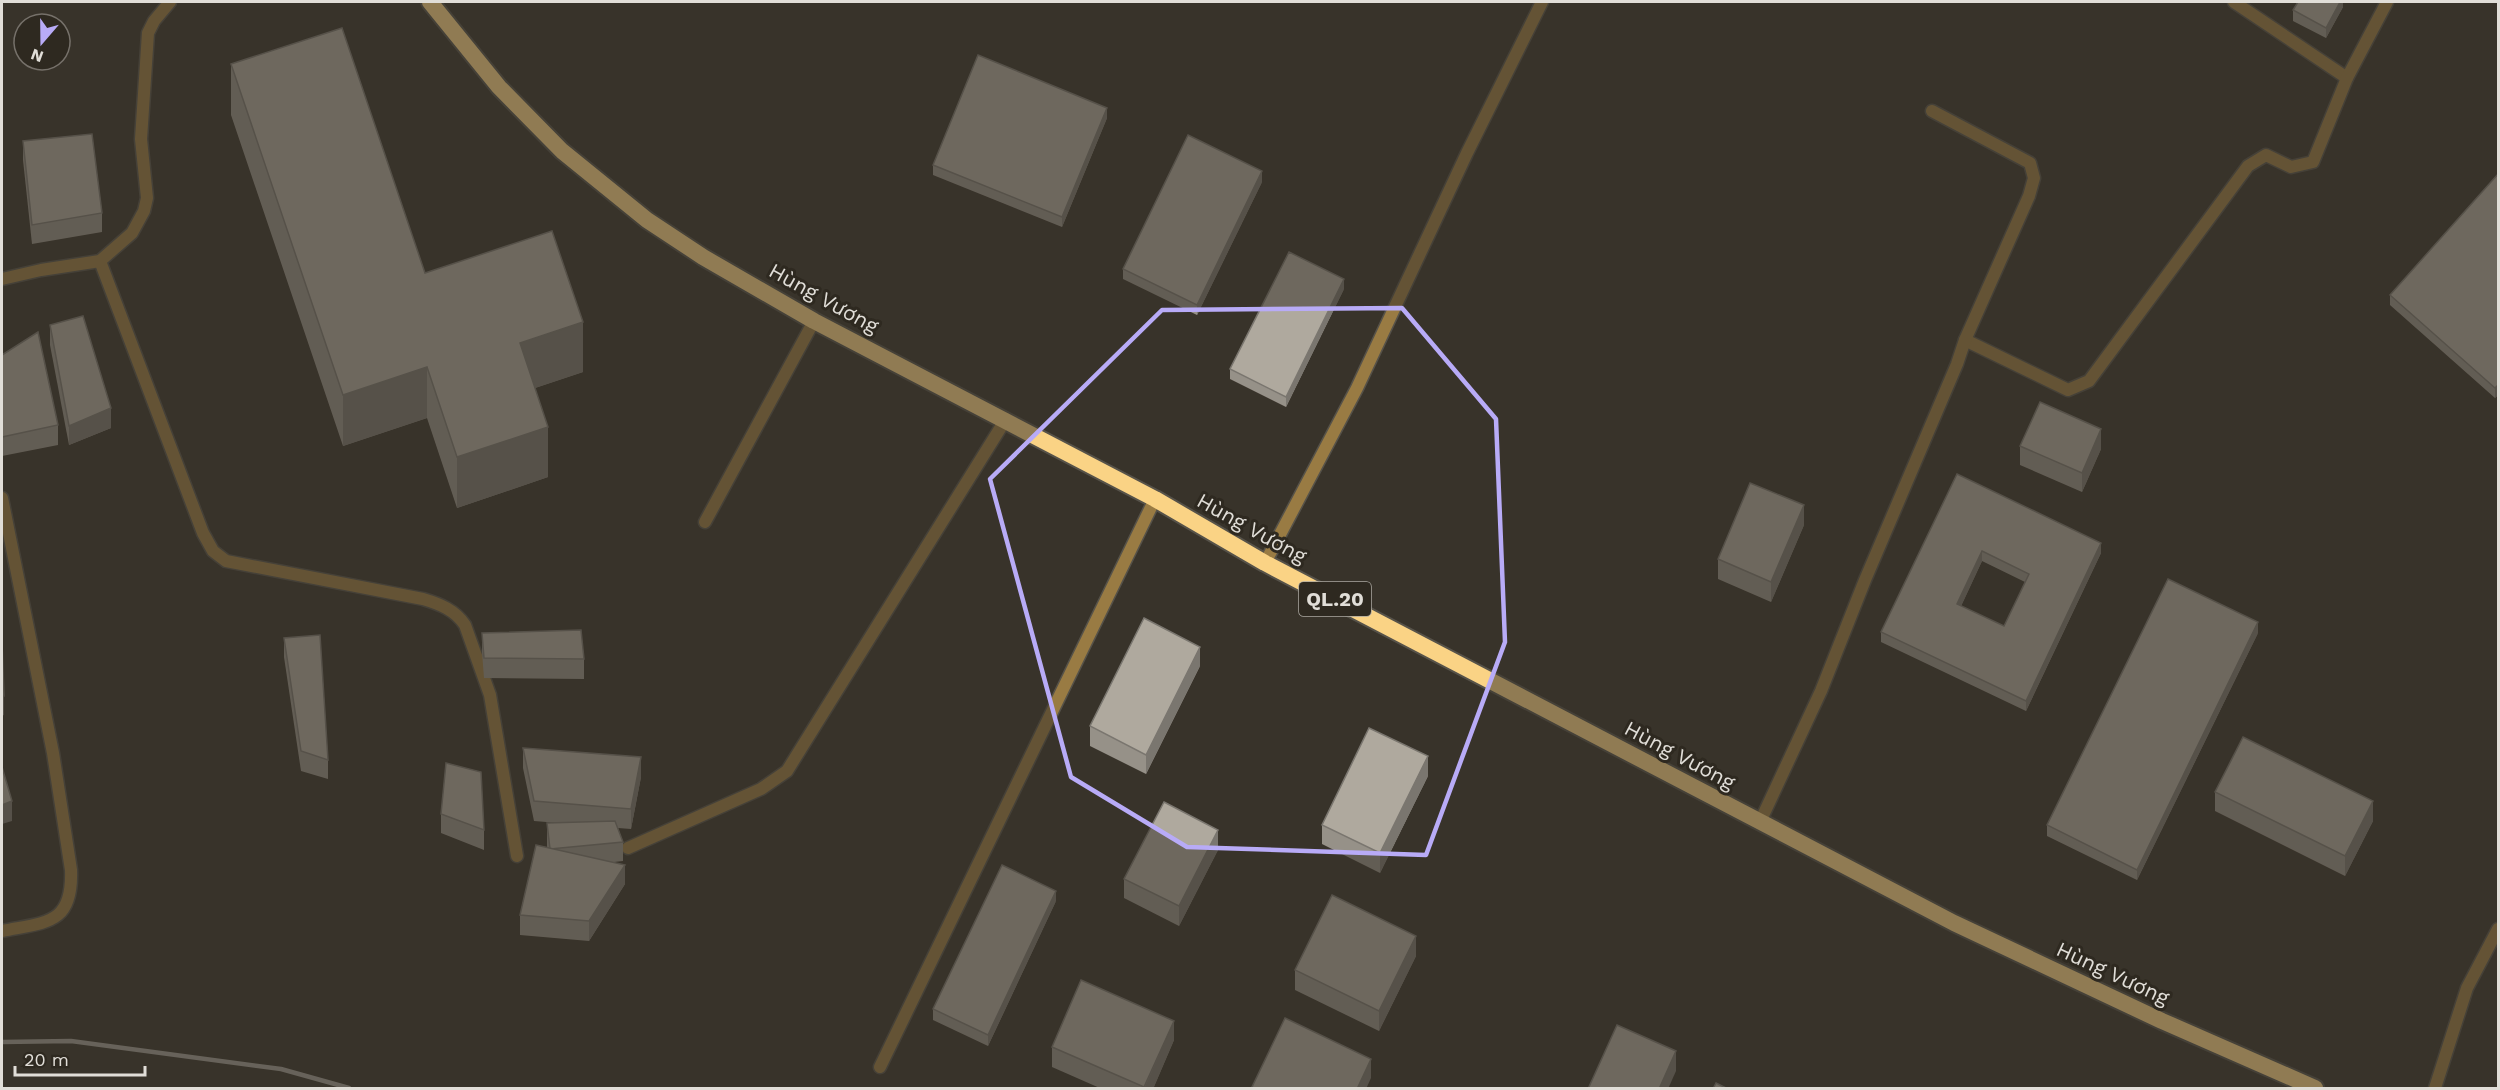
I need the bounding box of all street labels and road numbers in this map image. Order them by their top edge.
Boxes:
street label: Hùng Vương [765,258,884,339]
street label: Hùng Vương [1193,488,1312,569]
road number: QL.20 [1299,582,1371,616]
street label: Hùng Vương [1621,715,1740,795]
street label: Hùng Vương [2053,936,2174,1010]

